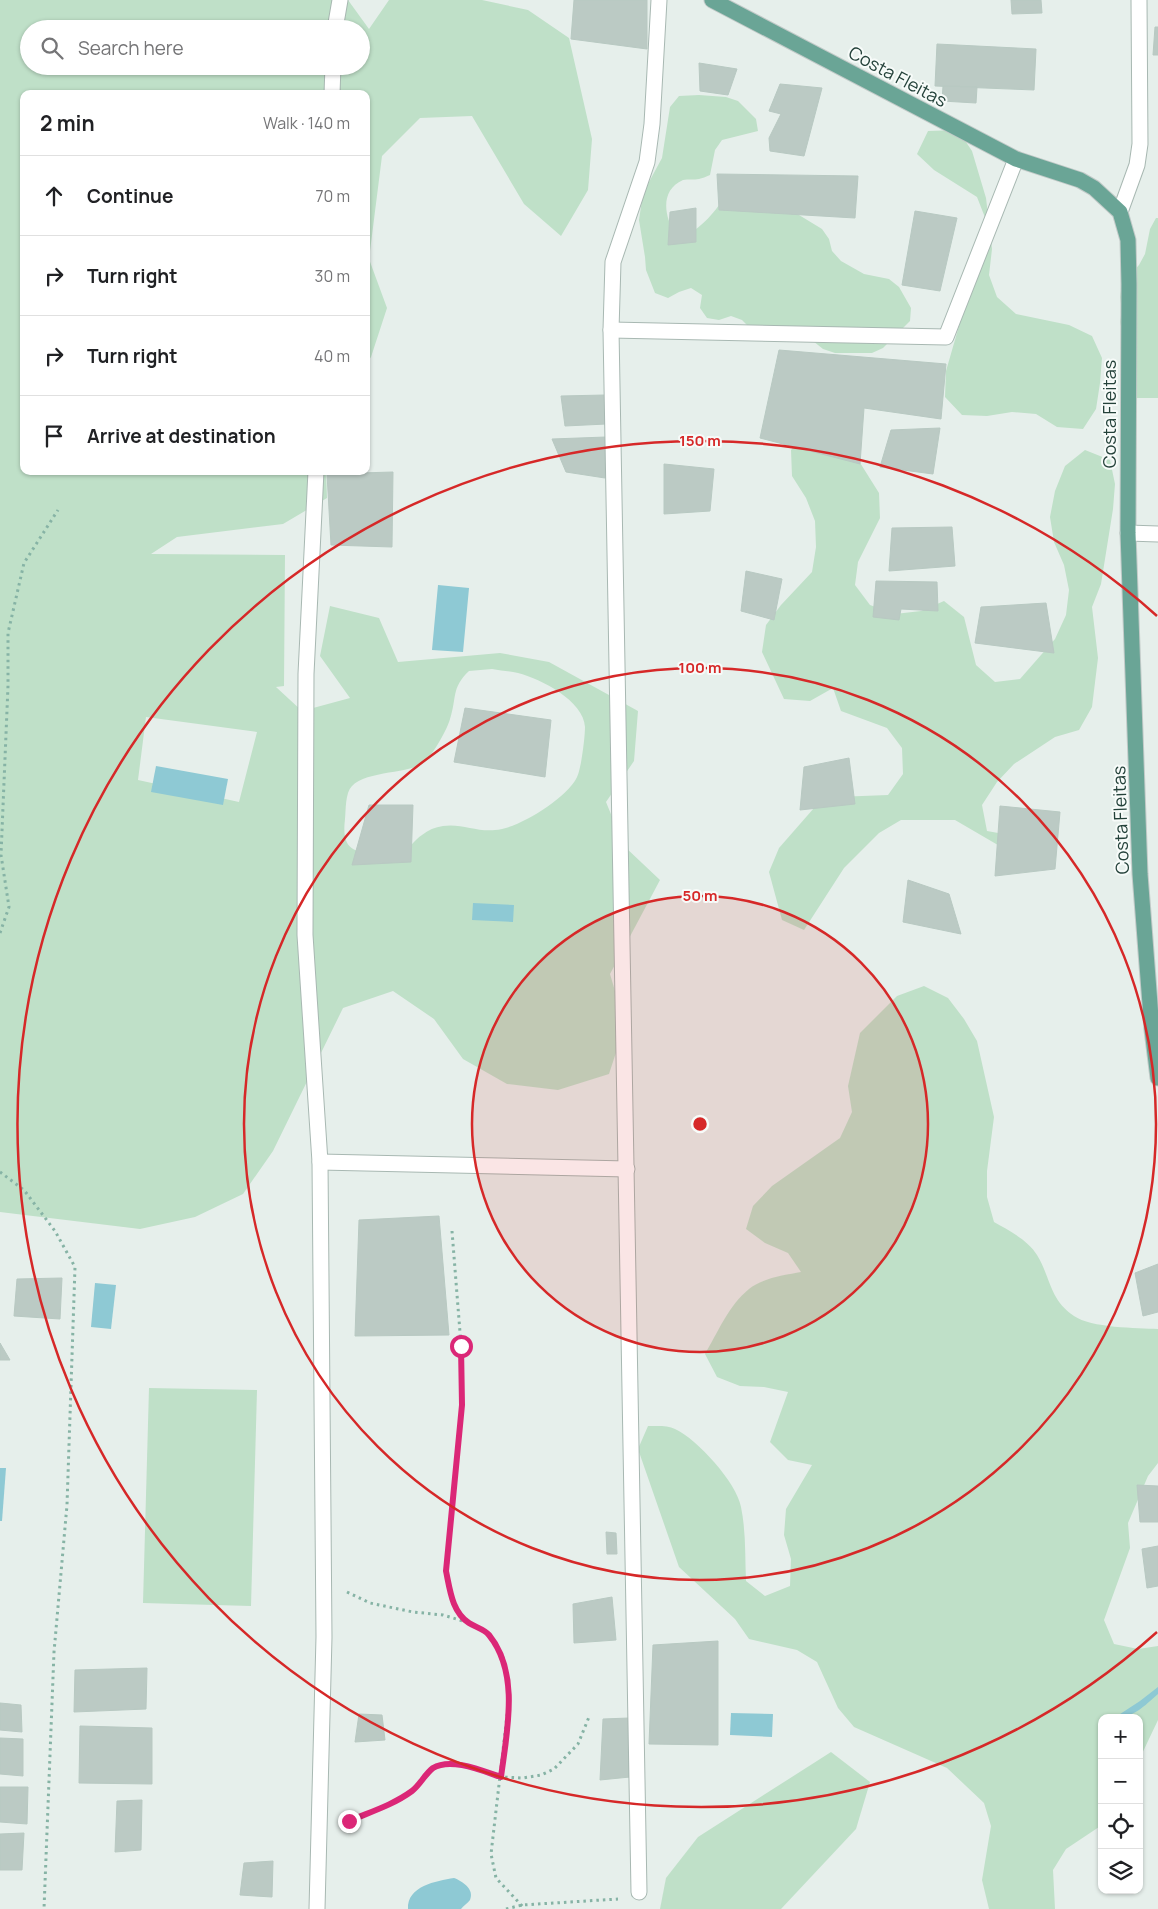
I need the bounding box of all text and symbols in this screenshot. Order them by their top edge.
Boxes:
search box [20,20,370,75]
icon: search [38,34,66,62]
text: Search here [78,35,184,61]
street label: Costa Fleitas [845,40,951,112]
text: 2 min [40,109,95,137]
text: Walk · 140 m [263,112,350,134]
icon: ahead [40,182,68,210]
text: Continue [87,183,173,209]
text: 70 m [315,185,350,207]
icon: right [40,262,68,290]
text: Turn right [87,263,177,289]
text: 30 m [315,265,350,287]
icon: right [40,342,68,370]
text: Turn right [87,343,177,369]
text: 40 m [314,345,350,367]
street label: Costa Fleitas [1097,360,1121,468]
icon: arrive [40,422,68,450]
text: Arrive at destination [87,423,276,449]
text: 150 m [679,430,721,451]
text: 100 m [679,657,721,678]
street label: Costa Fleitas [1106,765,1134,875]
text: 50 m [682,885,718,906]
centre of rings [691,1115,709,1133]
route start [450,1335,473,1358]
map controls [1098,1714,1143,1894]
button: + [1098,1714,1143,1759]
button: − [1098,1759,1143,1804]
button: locate [1098,1804,1143,1849]
route end [338,1810,361,1833]
button: layers [1098,1849,1143,1894]

